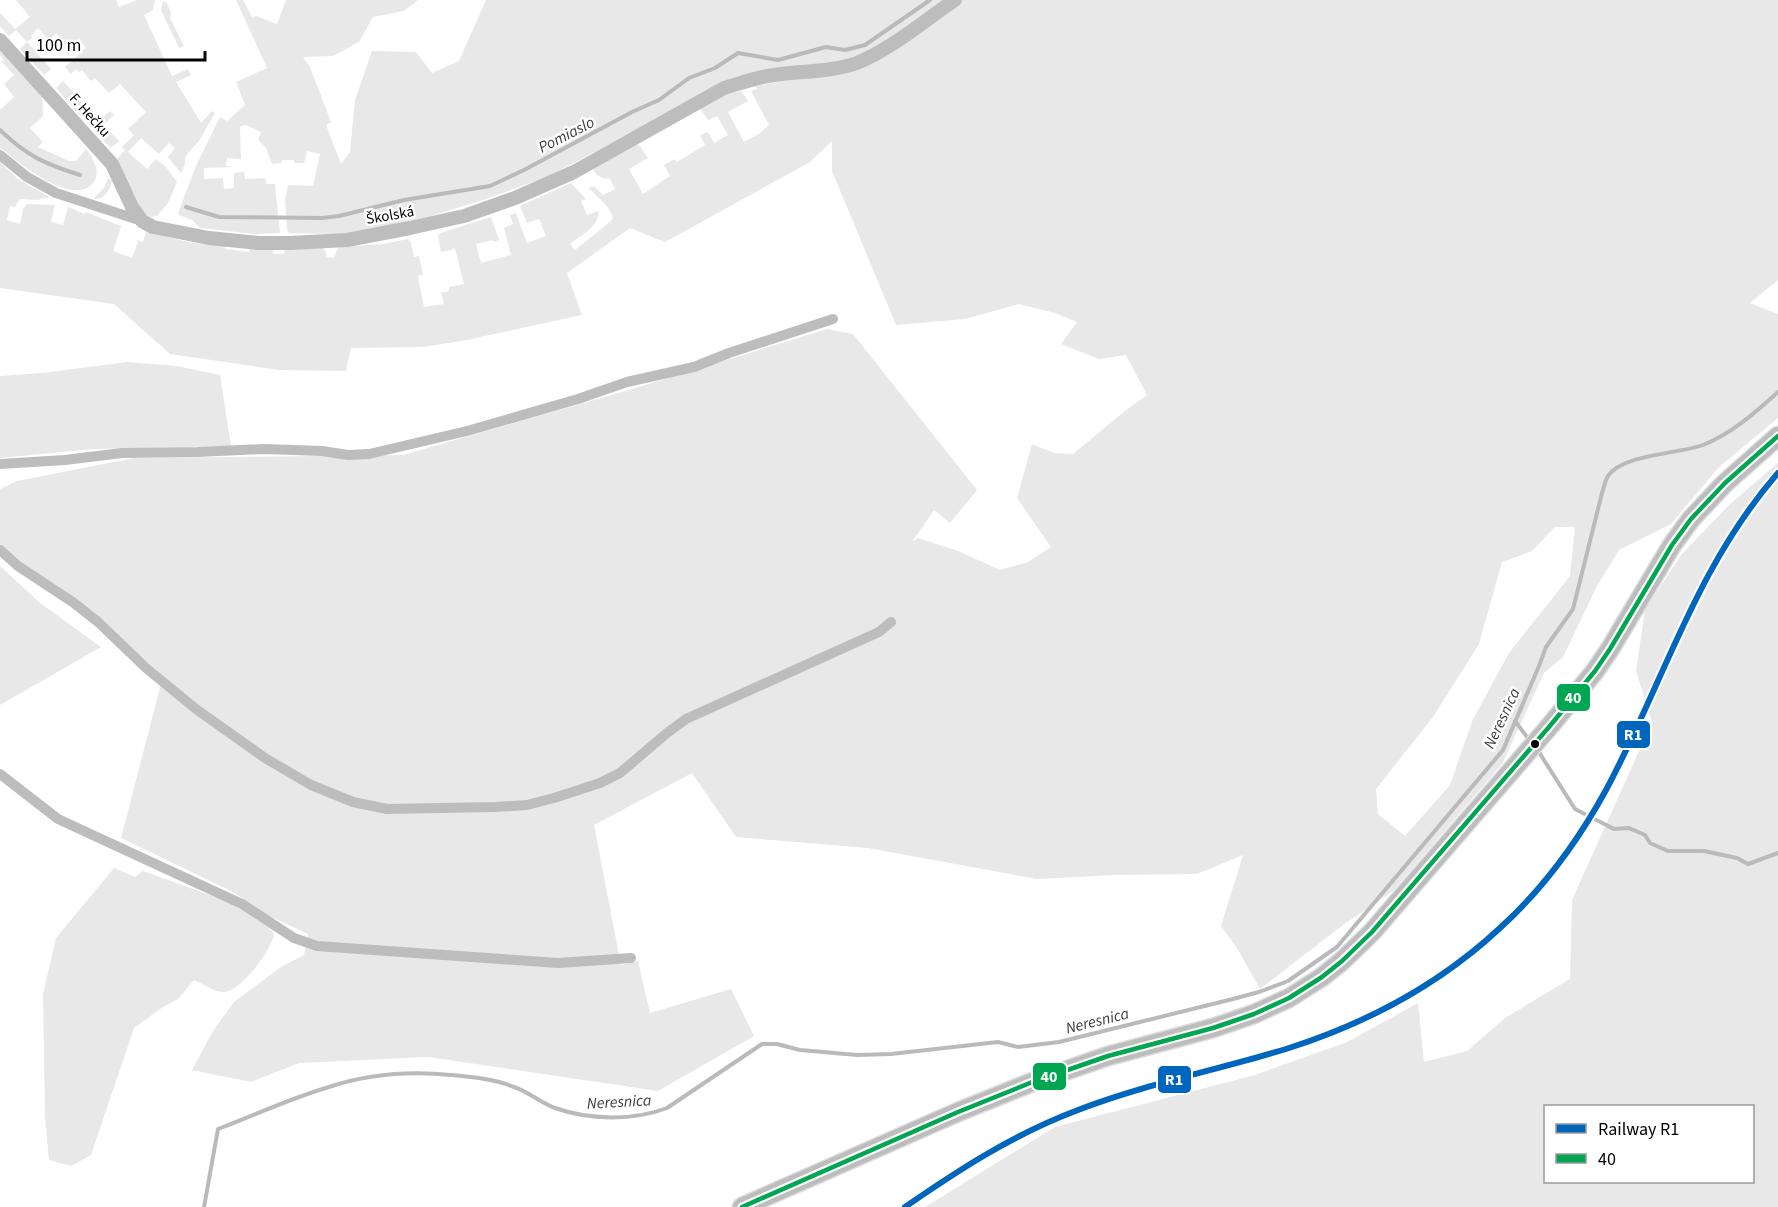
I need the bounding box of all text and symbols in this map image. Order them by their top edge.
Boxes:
scale bar [27,24,206,62]
text: 100 m [36,33,81,58]
street label: F. Hečku [64,89,115,142]
water label: Pomiaslo [534,111,598,158]
street label: Školská [365,201,416,230]
line badge: 40 [1556,683,1591,712]
water label: Neresnica [1478,684,1526,752]
text: 40 [1565,687,1581,709]
line badge: R1 [1616,720,1651,749]
text: R1 [1624,724,1642,746]
unlabelled marker [1529,738,1541,750]
water label: Neresnica [1063,1002,1132,1039]
line badge: 40 [1032,1062,1067,1091]
line badge: R1 [1157,1065,1192,1094]
text: 40 [1041,1066,1057,1088]
text: R1 [1165,1069,1183,1091]
water label: Neresnica [586,1089,652,1115]
legend [1544,1105,1754,1183]
text: Railway R1 [1598,1117,1679,1142]
text: 40 [1598,1147,1616,1172]

